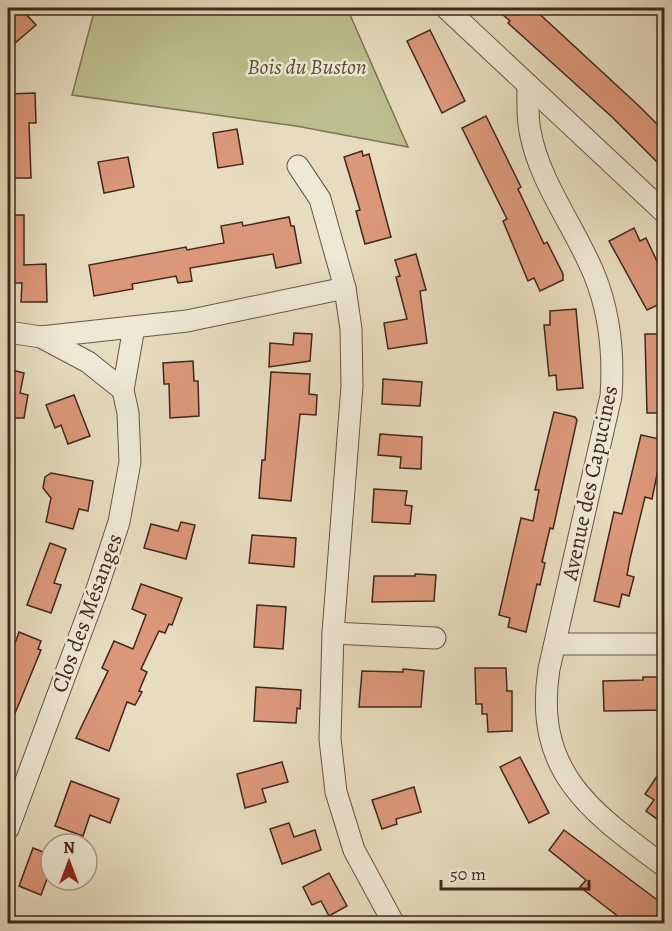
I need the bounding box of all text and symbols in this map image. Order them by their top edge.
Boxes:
park label: Bois du Buston [247,52,367,82]
street label: Avenue des Capucines [554,383,625,584]
street label: Clos des Mésanges [44,529,130,697]
north arrow [39,832,99,892]
text: N [63,837,75,859]
scale bar [441,853,590,891]
text: 50 m [450,862,486,886]

